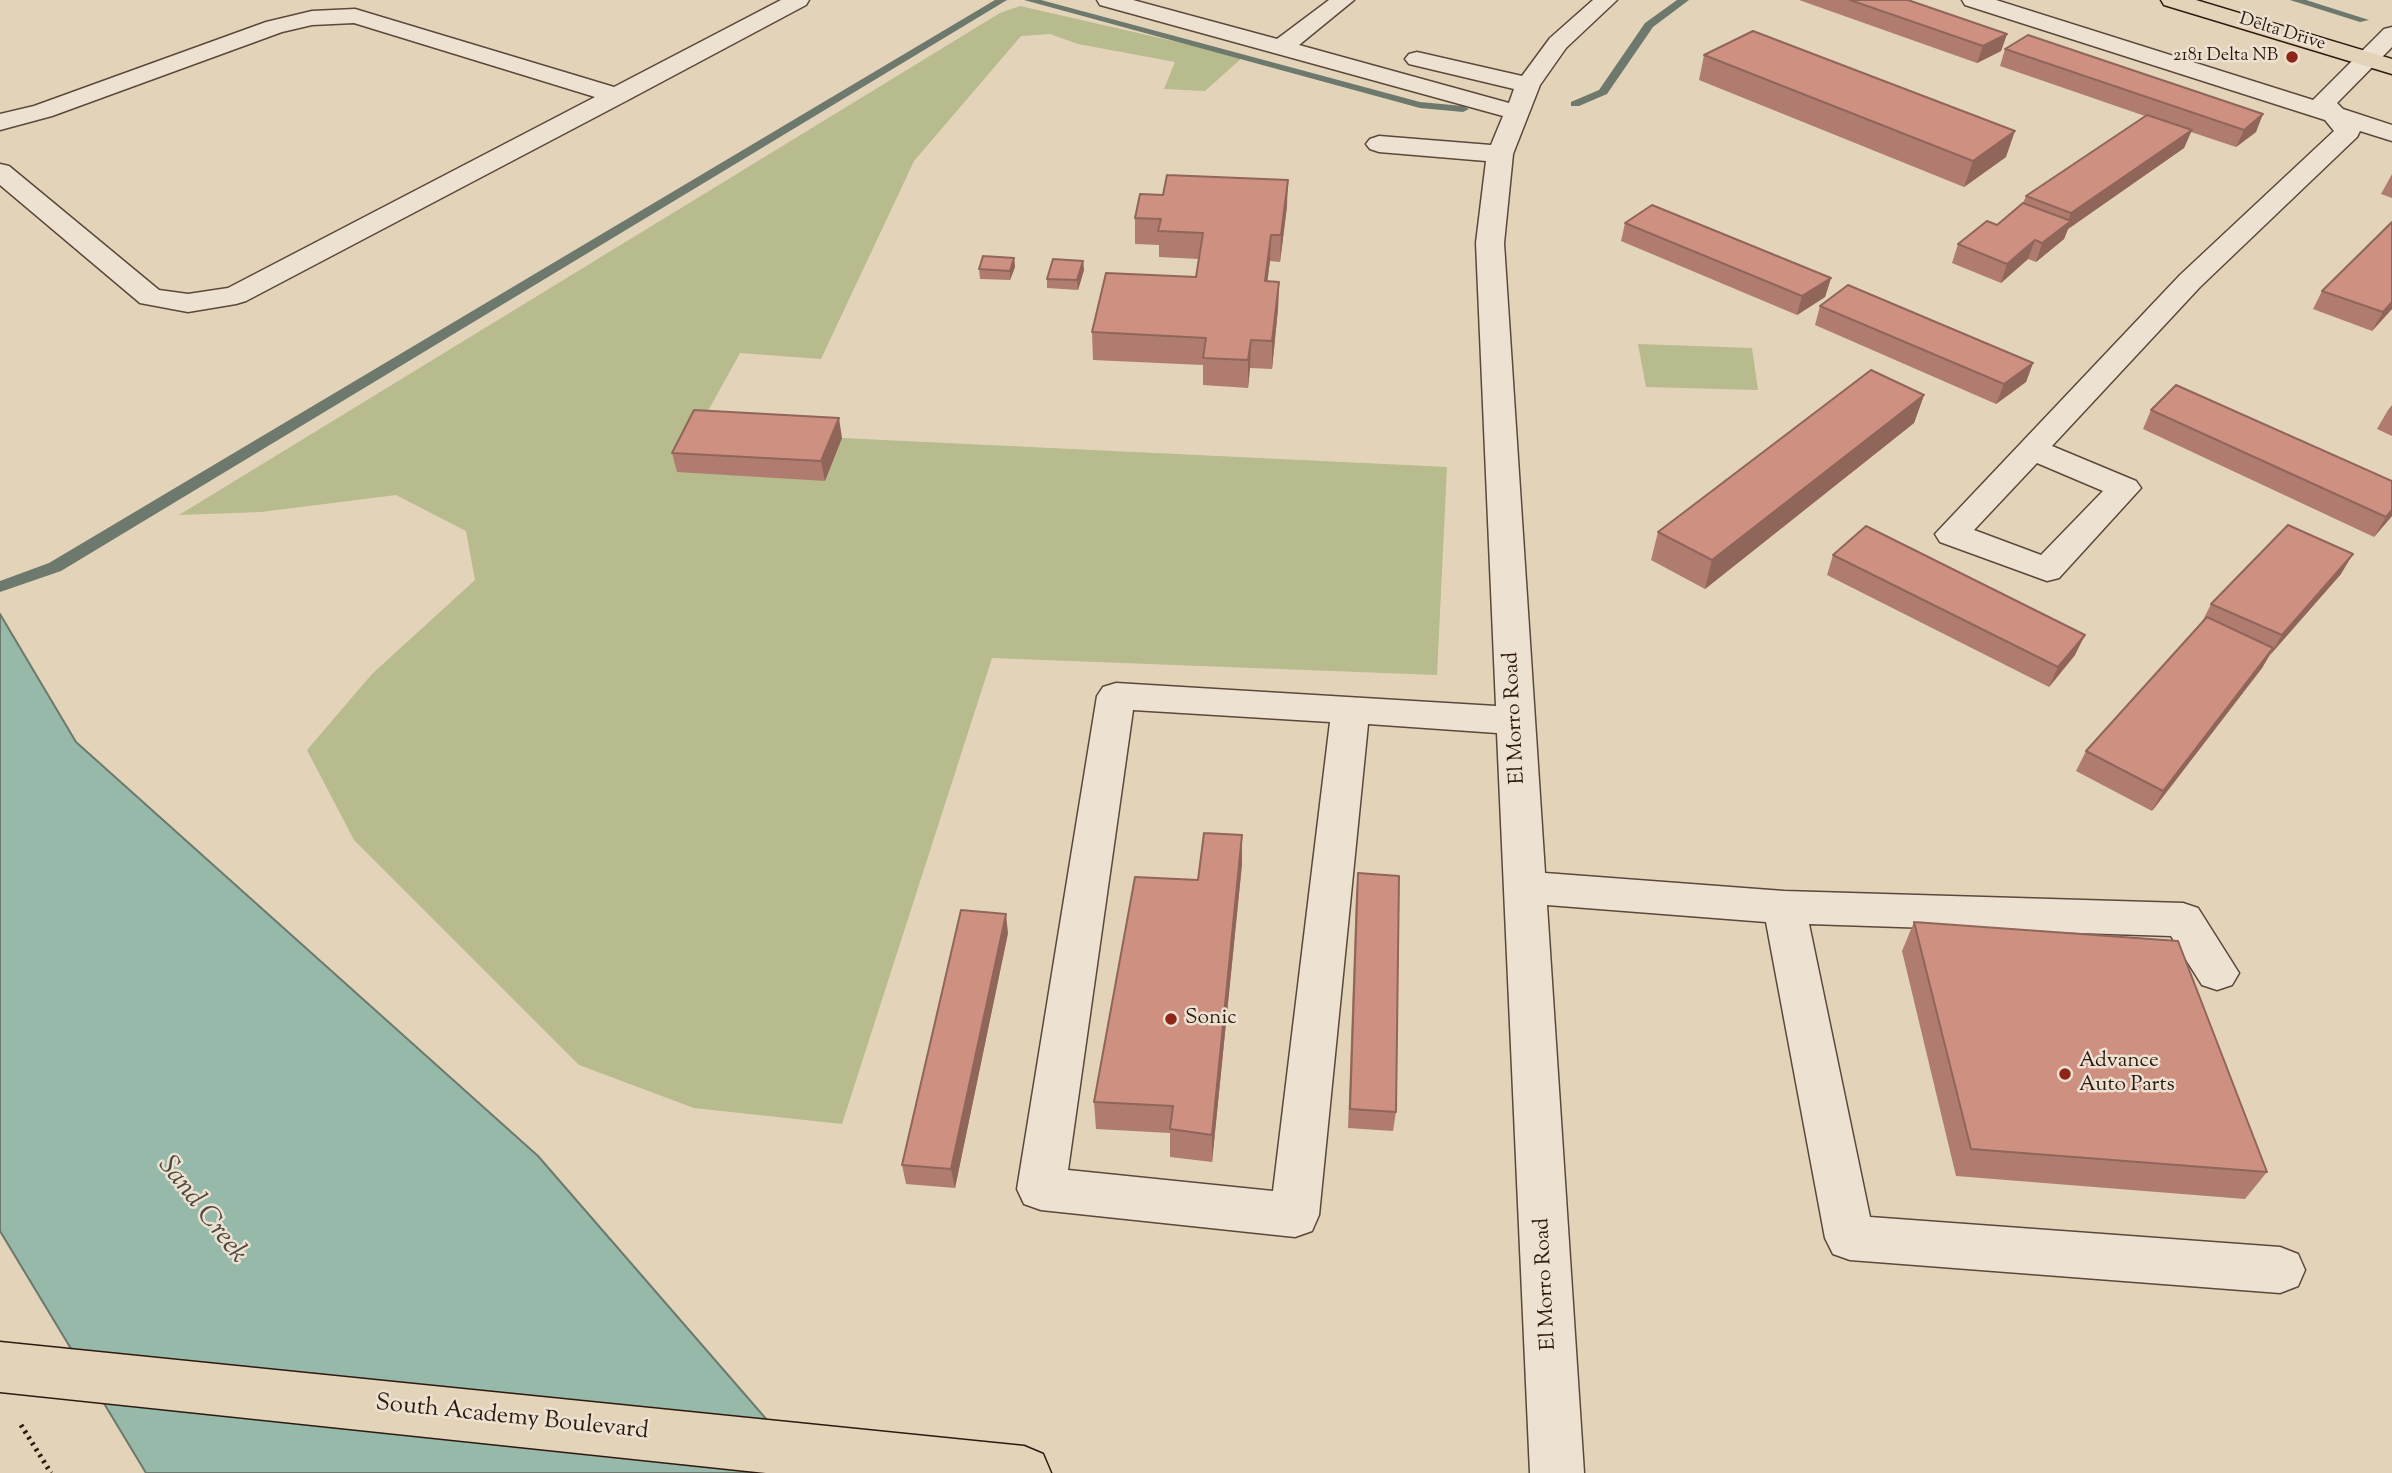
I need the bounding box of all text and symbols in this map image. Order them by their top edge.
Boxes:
street label: Delta Drive [2236,10,2328,56]
place label: 2181 Delta NB [2173,46,2278,68]
marker: 2181 Delta NB [2284,49,2300,65]
street label: El Morro Road [1500,651,1532,785]
place label: Sonic [1185,1006,1237,1032]
marker: Sonic [1163,1011,1179,1027]
place label: Advance Auto Parts [2079,1049,2175,1099]
marker: Advance Auto Parts [2057,1066,2073,1082]
water label: Sand Creek [149,1151,253,1271]
street label: El Morro Road [1531,1217,1563,1351]
street label: South Academy Boulevard [374,1390,650,1448]

